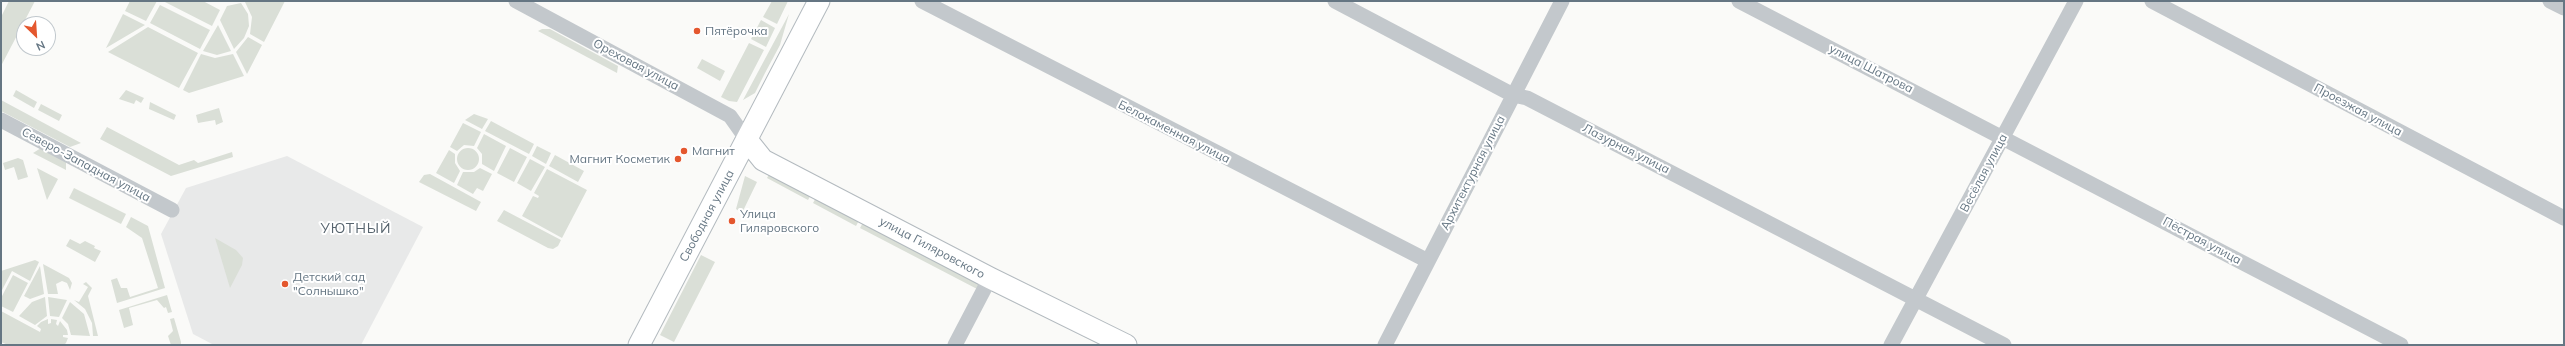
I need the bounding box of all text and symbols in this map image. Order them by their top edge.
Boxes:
north arrow [16,16,56,56]
place label: Пятёрочка [705,24,768,38]
marker: Пятёрочка [692,26,702,36]
street label: Ореховая улица [591,36,681,94]
text: N [34,38,47,54]
street label: улица Шатрова [1827,42,1915,96]
street label: Проезжая улица [2311,81,2405,139]
street label: Белокаменная улица [1116,98,1232,166]
street label: Архитектурная улица [1438,113,1508,233]
street label: Лазурная улица [1580,121,1672,177]
street label: Северо-Западная улица [19,125,153,205]
street label: Весёлая улица [1957,131,2011,215]
place label: Магнит [692,144,735,158]
marker: Магнит [679,146,689,156]
place label: Магнит Косметик [570,152,670,166]
marker: Магнит Косметик [673,154,683,164]
street label: Свободная улица [677,167,737,265]
place label: Улица Гиляровского [740,207,819,235]
street label: улица Гиляровского [877,214,987,282]
street label: Пёстрая улица [2160,214,2244,268]
marker: Улица Гиляровского [727,216,737,226]
district label: УЮТНЫЙ [320,221,392,237]
place label: Детский сад "Солнышко" [293,270,365,298]
marker: Детский сад "Солнышко" [280,279,290,289]

